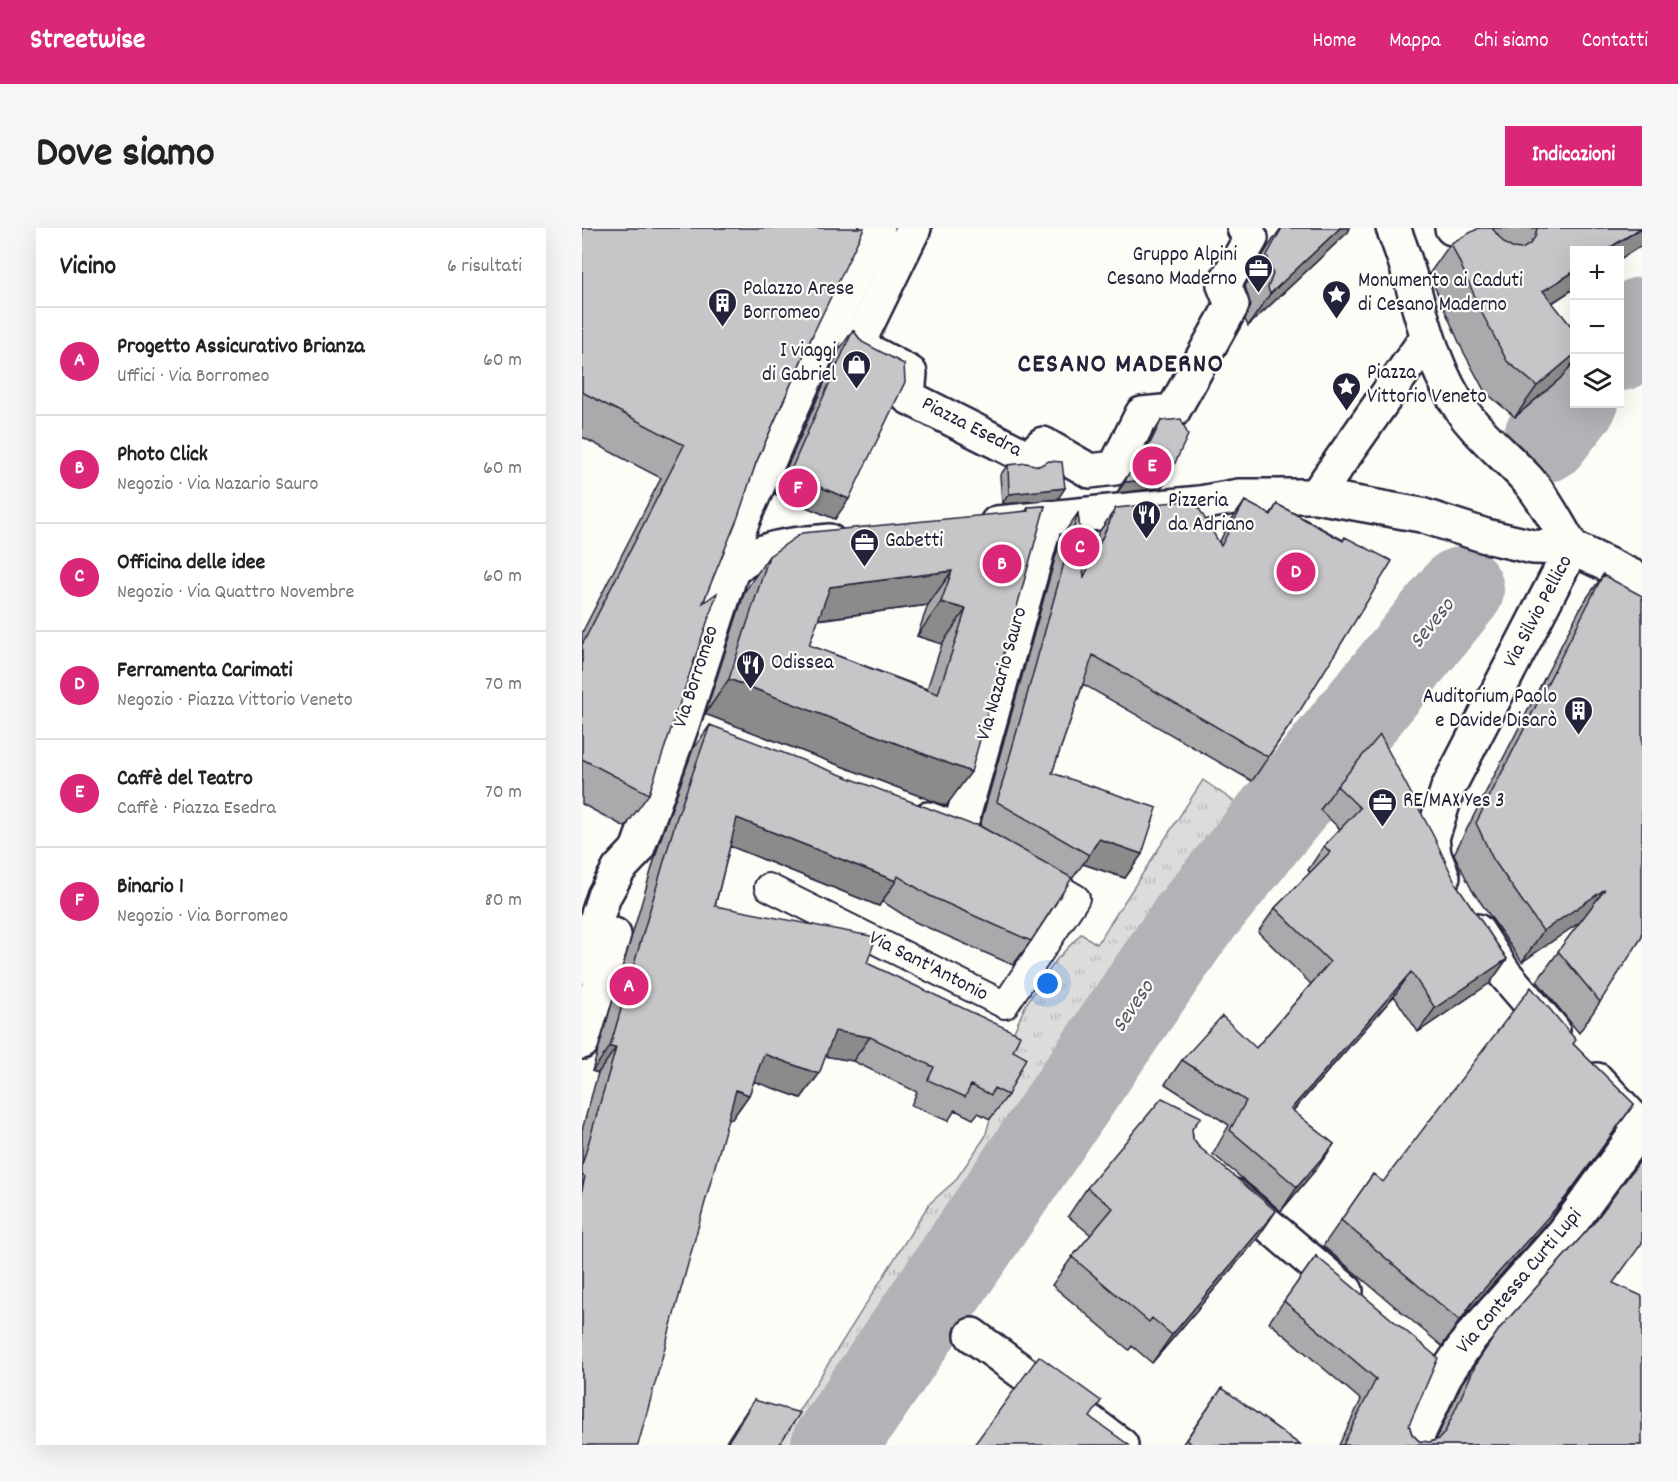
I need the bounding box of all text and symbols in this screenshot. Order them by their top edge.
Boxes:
text: Streetwise [30,22,145,62]
text: Home [1313,27,1356,57]
text: Mappa [1389,27,1441,57]
text: Chi siamo [1474,27,1549,57]
text: Contatti [1582,27,1648,57]
text: Dove siamo [36,126,215,186]
button: Indicazioni [1505,126,1642,186]
place label: Gruppo Alpini Cesano Maderno [1107,241,1237,295]
map controls [1570,246,1624,408]
button: + [1570,246,1624,300]
text: Vicino [60,249,116,286]
office icon: Gruppo Alpini Cesano Maderno [1242,252,1274,294]
text: 6 risultati [447,253,522,281]
place label: Monumento ai Caduti di Cesano Maderno [1358,267,1523,321]
place label: Palazzo Arese Borromeo [743,275,854,329]
place icon: Monumento ai Caduti di Cesano Maderno [1321,278,1353,320]
building icon: Palazzo Arese Borromeo [706,286,738,328]
button: − [1570,300,1624,354]
text: Progetto Assicurativo Brianza [117,332,365,363]
place label: I viaggi di Gabriel [762,337,836,391]
district label: CESANO MADERNO [1017,346,1225,385]
text: A [74,347,85,375]
text: 60 m [483,347,522,375]
shop icon: I viaggi di Gabriel [841,348,873,390]
button: layers [1570,354,1624,408]
place label: Piazza Vittorio Veneto [1367,359,1487,413]
text: Uffici · Via Borromeo [117,363,270,391]
place icon: Piazza Vittorio Veneto [1330,370,1362,412]
street label: Piazza Esedra [916,390,1027,467]
text: Photo Click [117,440,208,471]
pin: E [1132,444,1172,488]
text: B [75,455,84,483]
text: 60 m [483,455,522,483]
pin: F [778,466,818,510]
text: Negozio · Via Nazario Sauro [117,471,318,499]
place label: Pizzeria da Adriano [1168,487,1254,541]
restaurant icon: Pizzeria da Adriano [1131,498,1163,540]
pin: C [1060,524,1100,570]
office icon: Gabetti [848,526,880,568]
place label: Gabetti [885,527,943,557]
pin: B [982,542,1022,586]
text: Officina delle idee [117,548,265,579]
pin: D [1276,550,1316,594]
street label: Via Silvio Pellico [1497,550,1581,674]
text: C [75,563,84,591]
text: 60 m [483,563,522,591]
text: Negozio · Via Quattro Novembre [117,579,354,607]
water label: Seveso [1403,591,1464,656]
street label: Via Nazario Sauro [970,604,1036,744]
street label: Via Borromeo [666,622,728,732]
restaurant icon: Odissea [734,648,766,690]
place label: Odissea [771,649,835,679]
text: Ferramenta Carimati [117,656,293,687]
text: D [74,671,85,699]
text: 70 m [485,671,522,699]
place label: Auditorium Paolo e Davide Disarò [1423,683,1557,737]
text: Negozio · Piazza Vittorio Veneto [117,687,353,715]
building icon: Auditorium Paolo e Davide Disarò [1562,694,1594,736]
text: Caffè del Teatro [117,764,253,795]
text: E [75,779,84,807]
text: 70 m [485,779,522,807]
office icon: RE/MAX Yes 3 [1366,786,1398,828]
place label: RE/MAX Yes 3 [1403,787,1505,817]
text: Caffè · Piazza Esedra [117,795,276,823]
text: Binario 1 [117,872,184,903]
text: F [75,887,84,915]
text: 80 m [485,887,522,915]
text: Negozio · Via Borromeo [117,903,288,931]
street label: Via Sant'Antonio [863,924,993,1010]
pin: A [610,964,648,1008]
your location [1033,969,1062,998]
water label: Seveso [1105,974,1164,1039]
street label: Via Contessa Curti Lupi [1450,1202,1590,1361]

